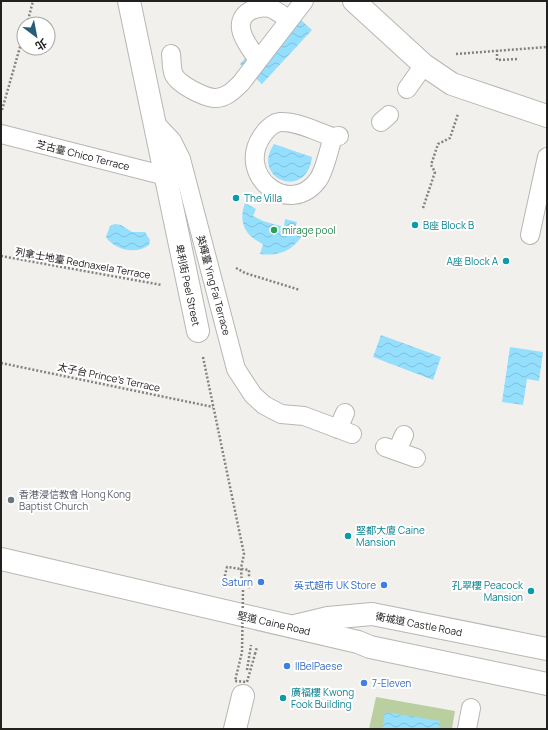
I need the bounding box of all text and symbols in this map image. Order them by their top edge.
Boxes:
north arrow [16,16,56,56]
text: 北 [33,36,50,54]
street label: 芝古臺 Chico Terrace [35,137,131,173]
place label: The Villa [244,191,282,205]
marker: The Villa [231,193,241,203]
place label: B座 Block B [423,218,474,232]
marker: B座 Block B [410,220,420,230]
place label: mirage pool [282,223,336,237]
marker: mirage pool [269,225,279,235]
street label: 英輝臺 Ying Fai Terrace [194,233,234,337]
street label: 卑利街 Peel Street [172,243,204,327]
street label: 列拿士地臺 Rednaxela Terrace [14,244,152,282]
place label: A座 Block A [446,254,499,268]
marker: A座 Block A [501,256,511,266]
street label: 太子台 Prince's Terrace [56,359,162,395]
place label: 香港浸信教會 Hong Kong Baptist Church [19,487,131,513]
marker: 香港浸信教會 Hong Kong Baptist Church [6,495,16,505]
place label: 堅都大廈 Caine Mansion [356,523,425,549]
marker: 堅都大廈 Caine Mansion [343,531,353,541]
place label: Saturn [222,575,253,589]
marker: Saturn [256,577,266,587]
place label: 英式超市 UK Store [294,578,376,592]
place label: 孔翠樓 Peacock Mansion [452,578,524,604]
marker: 英式超市 UK Store [379,580,389,590]
marker: 孔翠樓 Peacock Mansion [526,586,536,596]
street label: 堅道 Caine Road [236,608,312,638]
street label: 衛城道 Castle Road [375,609,464,639]
place label: IlBelPaese [295,659,342,673]
marker: IlBelPaese [282,661,292,671]
place label: 7-Eleven [372,676,411,690]
marker: 7-Eleven [359,678,369,688]
place label: 廣福樓 Kwong Fook Building [291,685,354,711]
marker: 廣福樓 Kwong Fook Building [278,693,288,703]

